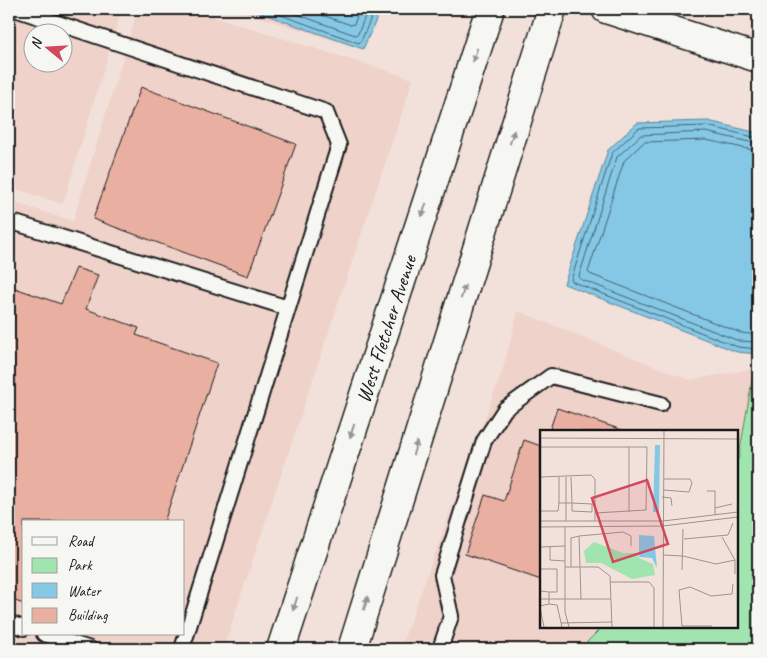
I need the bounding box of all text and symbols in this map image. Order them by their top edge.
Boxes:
north arrow [22,22,72,72]
text: N [27,35,46,51]
one-way arrow [470,48,478,63]
one-way arrow [508,130,516,145]
one-way arrow [420,202,428,217]
street label: West Fletcher Avenue [350,251,422,406]
one-way arrow [460,285,468,300]
one-way arrow [348,423,356,438]
inset map [540,430,737,628]
one-way arrow [411,440,419,455]
legend [22,520,185,636]
text: Road [68,532,95,551]
text: Park [68,556,93,575]
text: Water [68,582,102,601]
one-way arrow [363,595,371,610]
one-way arrow [291,597,299,612]
text: Building [68,606,108,625]

